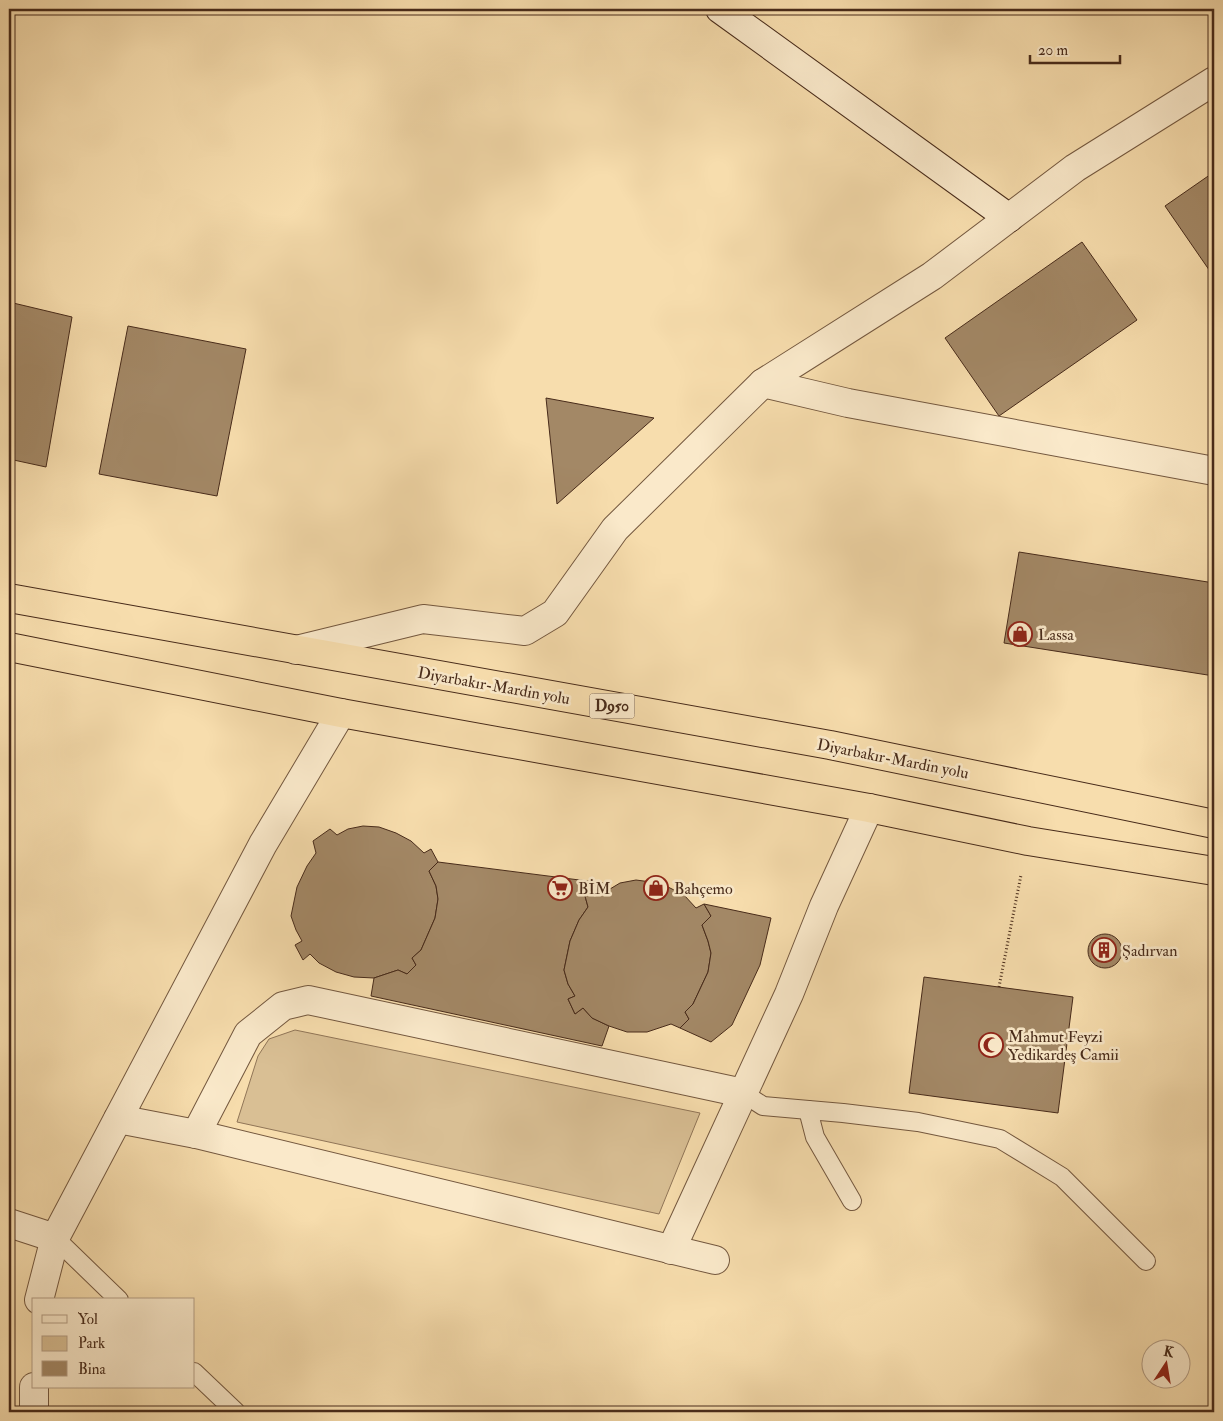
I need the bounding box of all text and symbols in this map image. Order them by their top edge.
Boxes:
scale bar [1030,32,1120,64]
text: 20 m [1038,41,1068,60]
shop icon: Lassa [1007,621,1033,647]
place label: Lassa [1038,625,1074,645]
street label: Diyarbakır-Mardin yolu [416,663,572,709]
road number: D950 [590,694,634,718]
street label: Diyarbakır-Mardin yolu [815,734,970,784]
supermarket icon: BİM [547,875,573,901]
shop icon: Bahçemo [643,875,669,901]
place label: BİM [578,879,610,899]
place label: Bahçemo [674,879,733,899]
building icon: Şadırvan [1091,937,1117,963]
place label: Şadırvan [1122,941,1177,961]
place label: Mahmut Feyzi Yedikardeş Camii [1008,1027,1119,1065]
mosque icon: Mahmut Feyzi Yedikardeş Camii [978,1032,1004,1058]
legend [32,1298,195,1388]
text: Yol [78,1310,98,1329]
text: Park [78,1334,105,1353]
north arrow [1140,1338,1190,1388]
text: K [1162,1342,1176,1361]
text: Bina [78,1360,106,1379]

